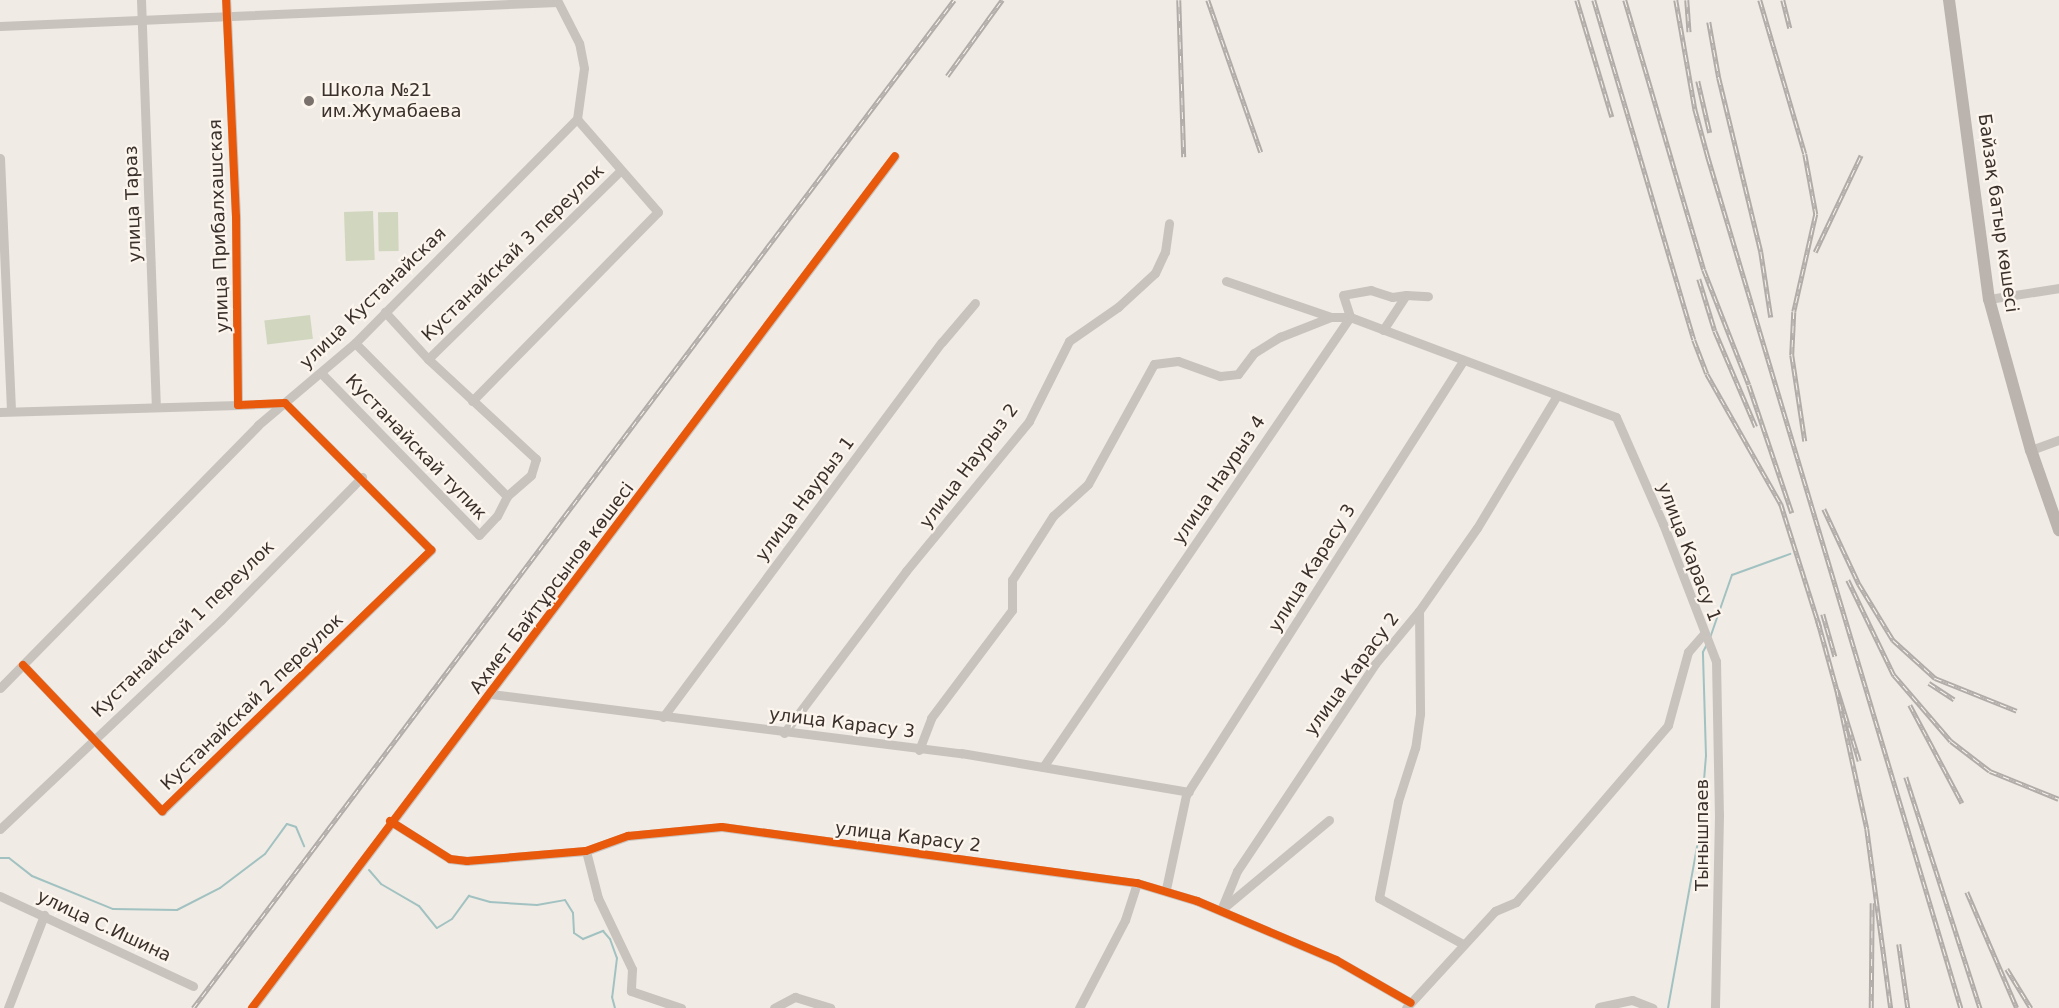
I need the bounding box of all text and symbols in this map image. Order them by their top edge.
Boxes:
place label: Школа №21 им.Жумабаева [321,80,461,122]
marker: Школа №21 им.Жумабаева [302,94,316,108]
street label: Байзақ батыр көшесі [1973,112,2023,314]
street label: улица Прибалхашская [204,119,234,333]
street label: улица Тараз [120,145,146,263]
street label: Кустанайскай 3 переулок [417,160,609,346]
street label: улица Кустанайская [295,223,451,373]
street label: Кустанайскай тупик [341,370,491,524]
street label: улица Наурыз 2 [915,399,1023,533]
street label: улица Наурыз 4 [1168,412,1270,548]
street label: улица Наурыз 1 [751,432,859,566]
street label: Ахмет Байтұрсынов көшесі [465,478,639,698]
street label: улица Карасу 1 [1653,480,1725,624]
street label: улица Карасу 3 [1264,500,1360,636]
street label: Кустанайскай 1 переулок [87,536,279,722]
street label: улица Карасу 2 [1300,608,1404,740]
street label: Кустанайскай 2 переулок [156,609,348,795]
street label: улица Карасу 3 [768,703,916,743]
street label: Тынышпаев [1691,779,1713,891]
street label: улица Карасу 2 [834,817,982,857]
street label: улица С.Ишина [33,885,175,967]

